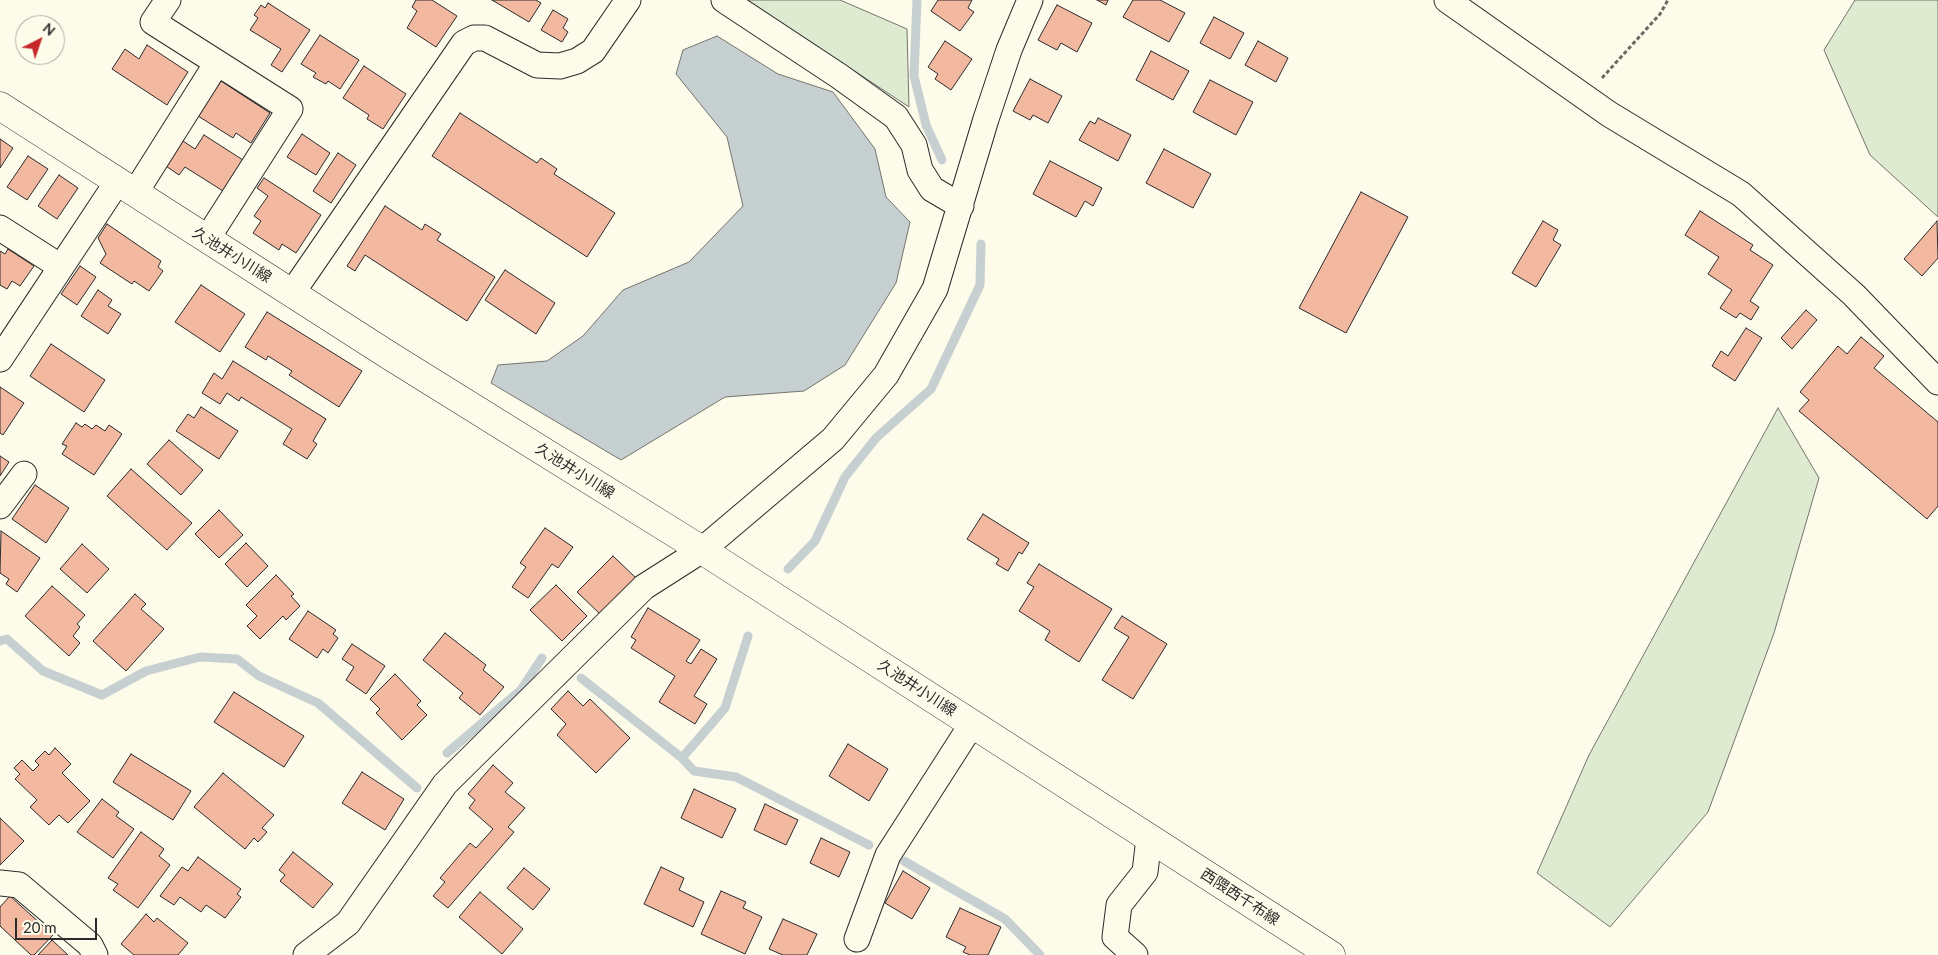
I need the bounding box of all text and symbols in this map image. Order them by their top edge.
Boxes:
north arrow [15,15,65,65]
text: N [40,19,59,39]
street label: 久池井小川線 [189,224,275,286]
street label: 久池井小川線 [532,440,618,502]
street label: 久池井小川線 [874,656,960,720]
street label: 西隈西千布線 [1197,865,1283,929]
scale bar [18,908,100,940]
text: 20 m [23,918,57,936]

